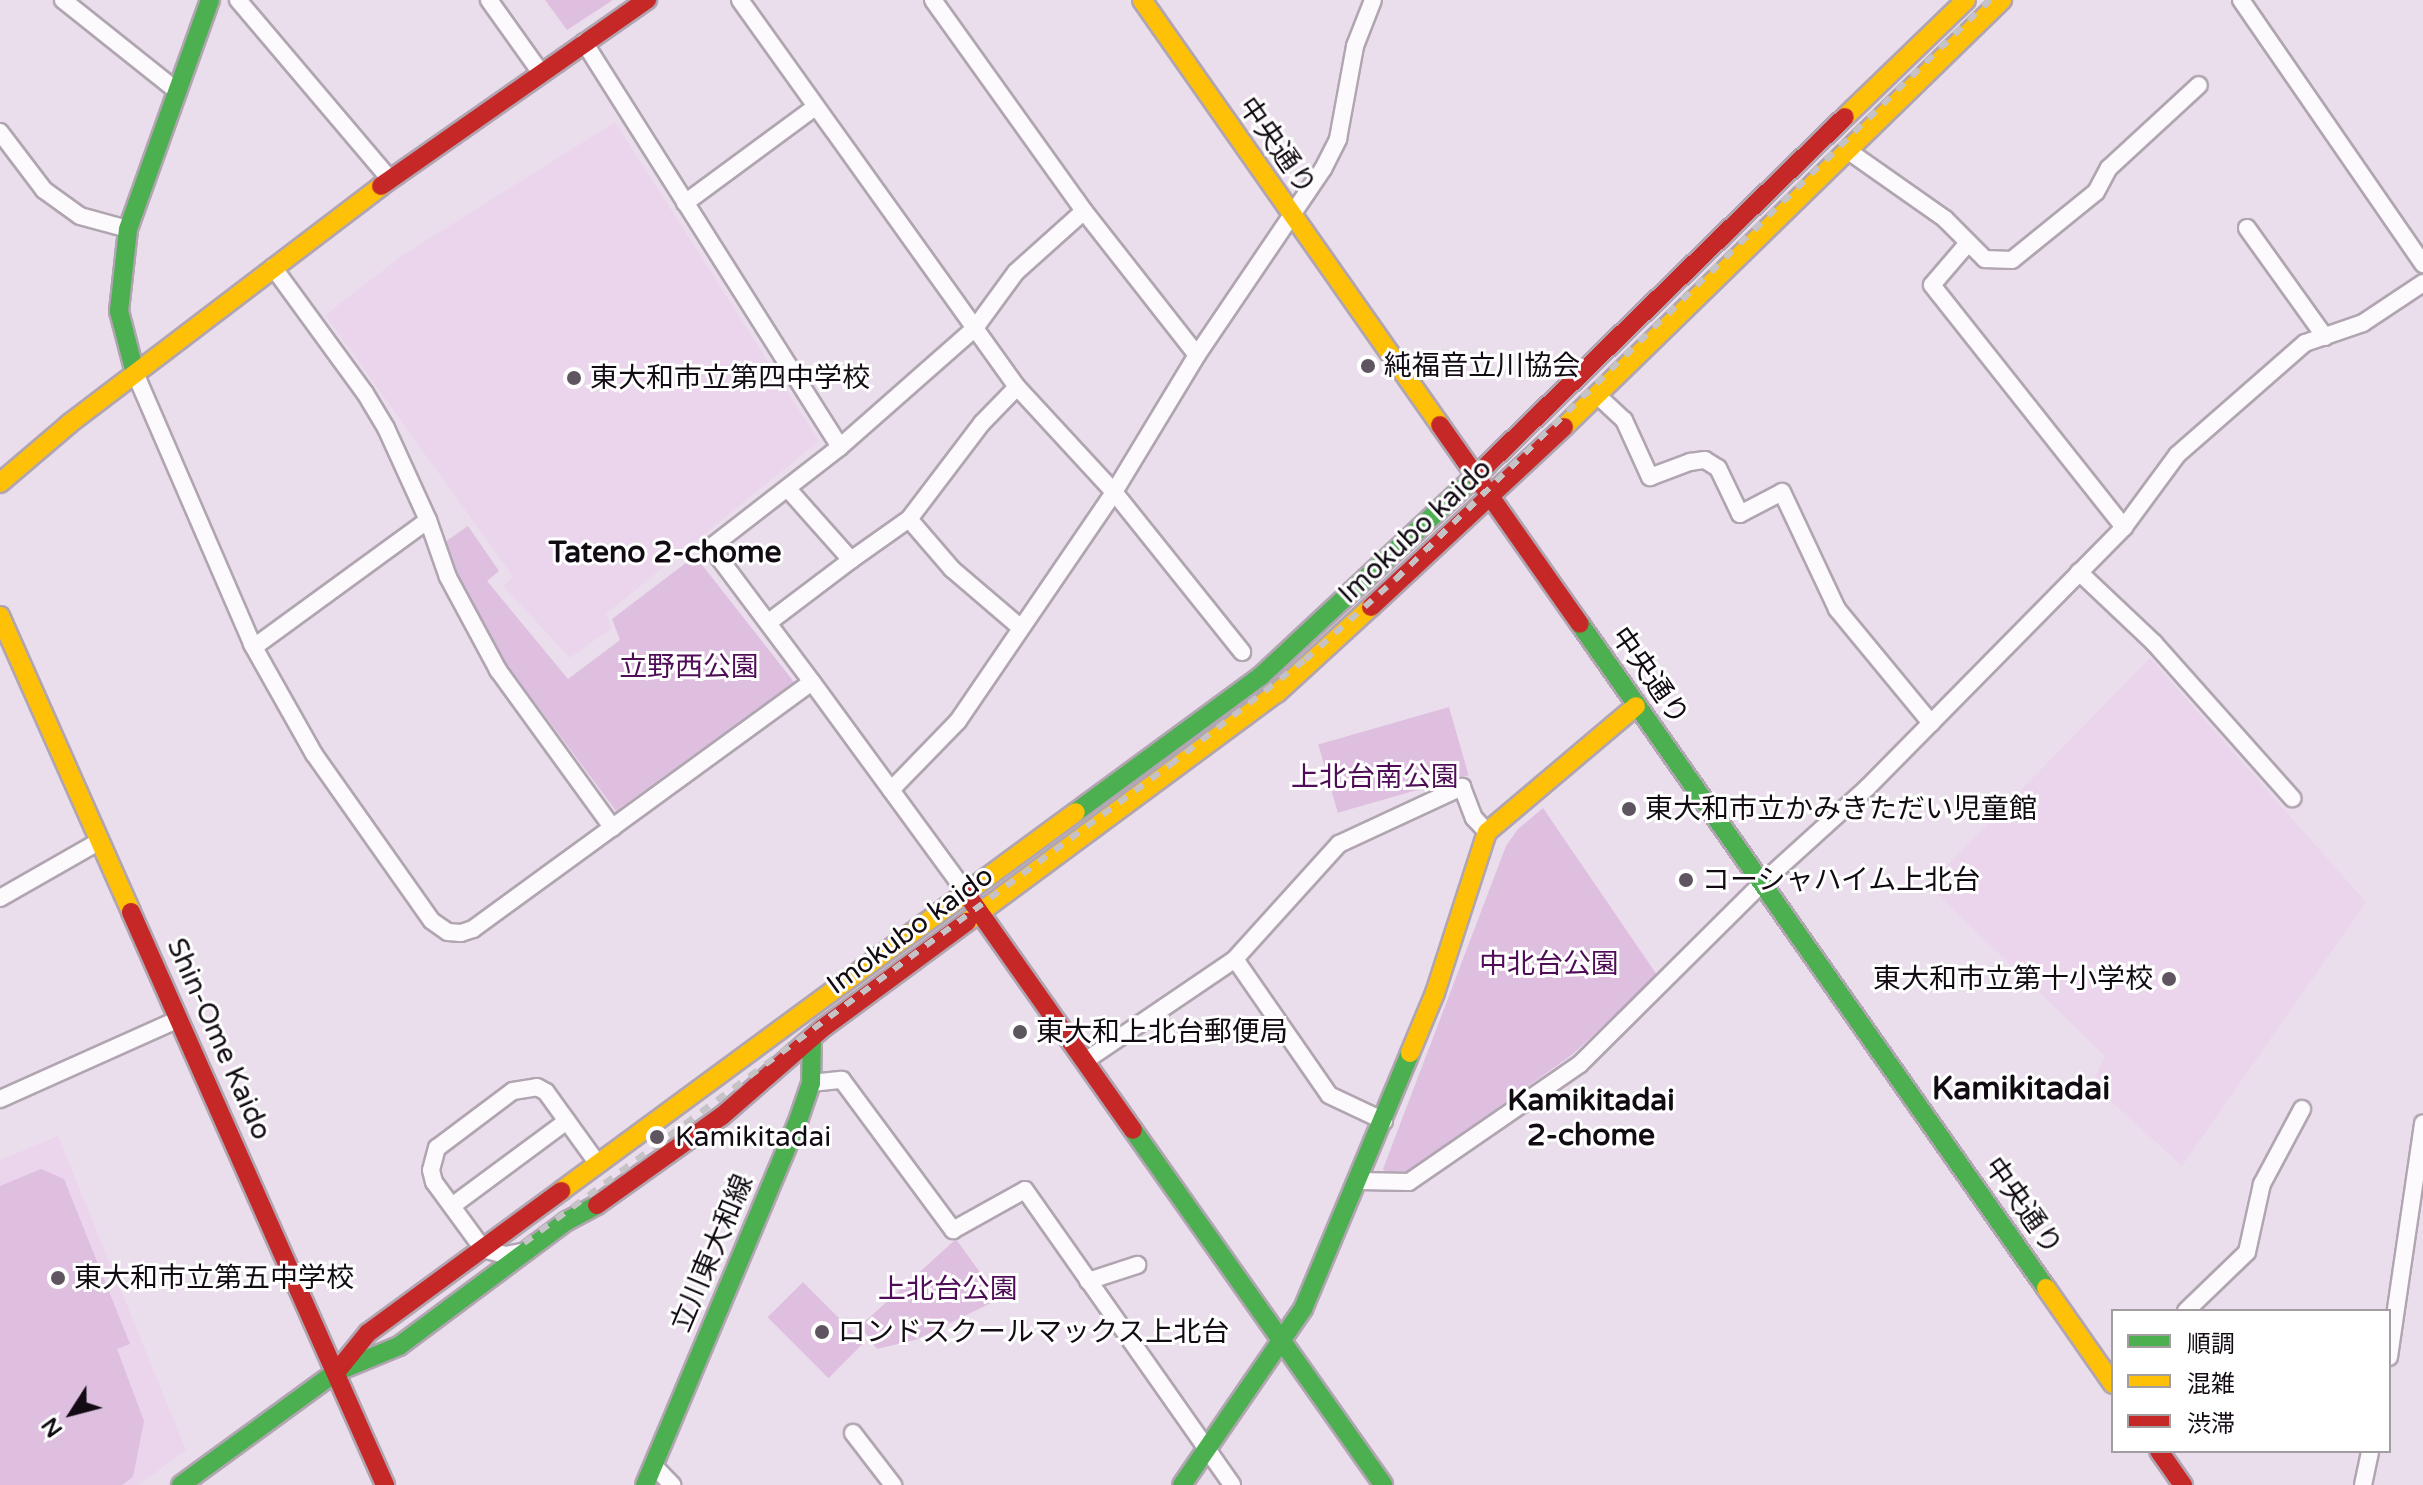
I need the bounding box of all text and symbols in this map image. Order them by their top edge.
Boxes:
street label: 中央通り [1231,90,1323,202]
place label: 純福音立川協会 [1384,349,1580,383]
marker: 純福音立川協会 [1359,357,1377,375]
place label: 東大和市立第四中学校 [590,361,870,395]
marker: 東大和市立第四中学校 [565,369,583,387]
street label: Imokubo kaido [1331,452,1499,610]
district label: Tateno 2-chome [548,535,782,571]
street label: 中央通り [1604,620,1696,732]
park label: 立野西公園 [619,650,759,684]
park label: 上北台南公園 [1291,760,1459,794]
place label: 東大和市立かみきただい児童館 [1645,792,2037,826]
marker: 東大和市立かみきただい児童館 [1620,800,1638,818]
street label: Imokubo kaido [820,858,1000,1002]
place label: コーシャハイム上北台 [1702,863,1982,897]
marker: コーシャハイム上北台 [1677,871,1695,889]
street label: Shin-Ome Kaido [160,933,278,1145]
park label: 中北台公園 [1479,947,1619,981]
place label: 東大和市立第十小学校 [1873,962,2153,996]
marker: 東大和市立第十小学校 [2160,970,2178,988]
place label: 東大和上北台郵便局 [1036,1015,1288,1049]
marker: 東大和上北台郵便局 [1011,1023,1029,1041]
district label: Kamikitadai [1932,1070,2110,1108]
district label: Kamikitadai 2-chome [1507,1083,1675,1154]
place label: Kamikitadai [675,1120,831,1154]
marker: Kamikitadai [646,1126,668,1148]
street label: 中央通り [1977,1150,2069,1262]
street label: 立川東大和線 [664,1169,760,1337]
place label: 東大和市立第五中学校 [74,1261,354,1295]
marker: 東大和市立第五中学校 [49,1269,67,1287]
park label: 上北台公園 [878,1272,1018,1306]
legend [2111,1309,2391,1453]
place label: ロンドスクールマックス上北台 [838,1315,1230,1349]
marker: ロンドスクールマックス上北台 [813,1323,831,1341]
text: 順調 [2187,1330,2235,1359]
text: 混雑 [2187,1370,2235,1399]
north arrow [32,1373,112,1453]
text: 渋滞 [2187,1410,2235,1439]
text: N [37,1412,68,1442]

